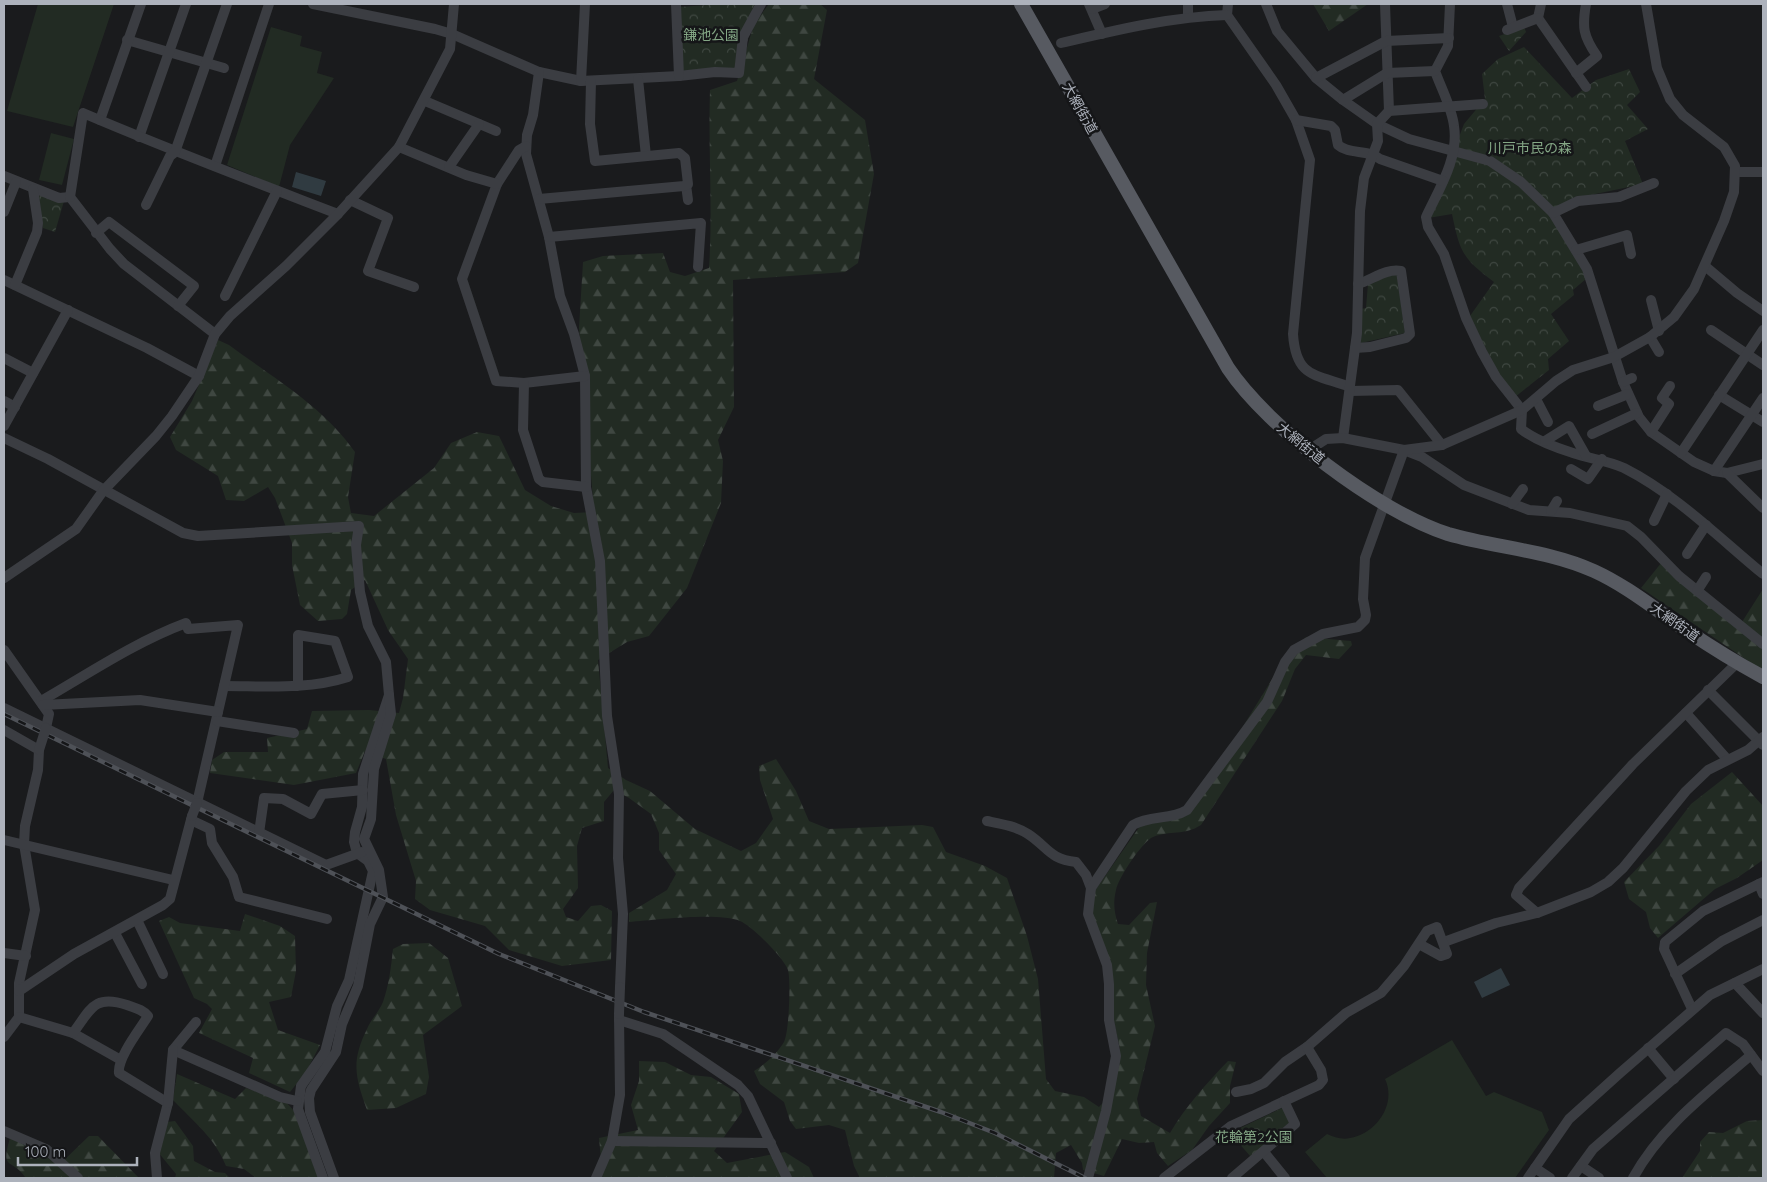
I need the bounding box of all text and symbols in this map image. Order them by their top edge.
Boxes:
park label: 鎌池公園 [683,26,739,44]
street label: 大網街道 [1059,79,1101,137]
park label: 川戸市民の森 [1488,139,1572,157]
street label: 大網街道 [1274,418,1328,468]
street label: 大網街道 [1647,599,1703,645]
park label: 花輪第2公園 [1215,1128,1293,1146]
scale bar [18,1134,136,1166]
text: 100 m [25,1142,66,1161]

